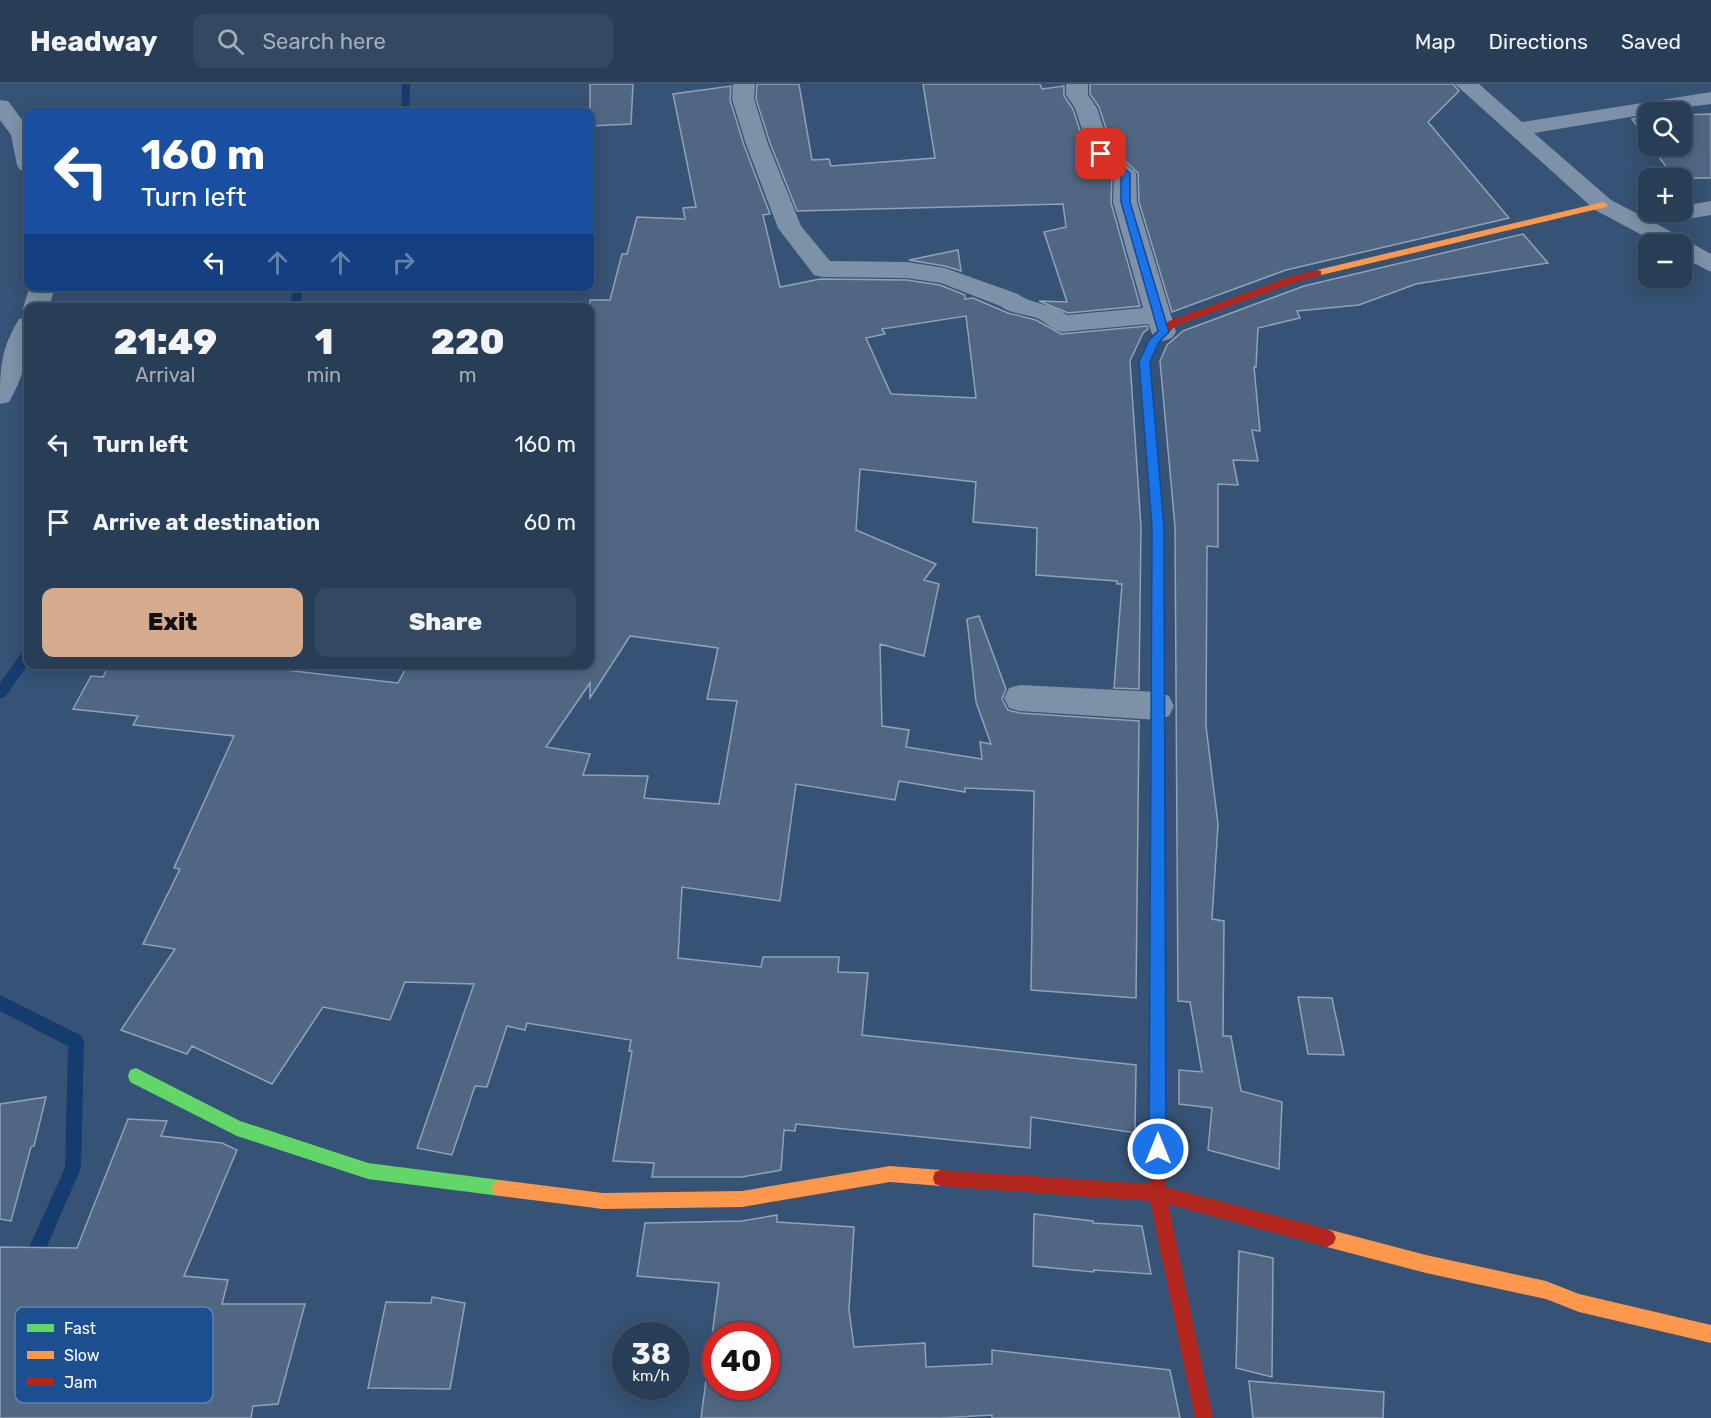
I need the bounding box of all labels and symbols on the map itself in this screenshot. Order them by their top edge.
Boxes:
pin [1075,128,1126,179]
position arrow [1126,1117,1190,1181]
legend [15,1307,213,1403]
text: Fast [64,1319,96,1338]
speed limit sign: 40 [702,1322,780,1400]
text: Slow [64,1346,100,1365]
text: Jam [64,1373,97,1392]

